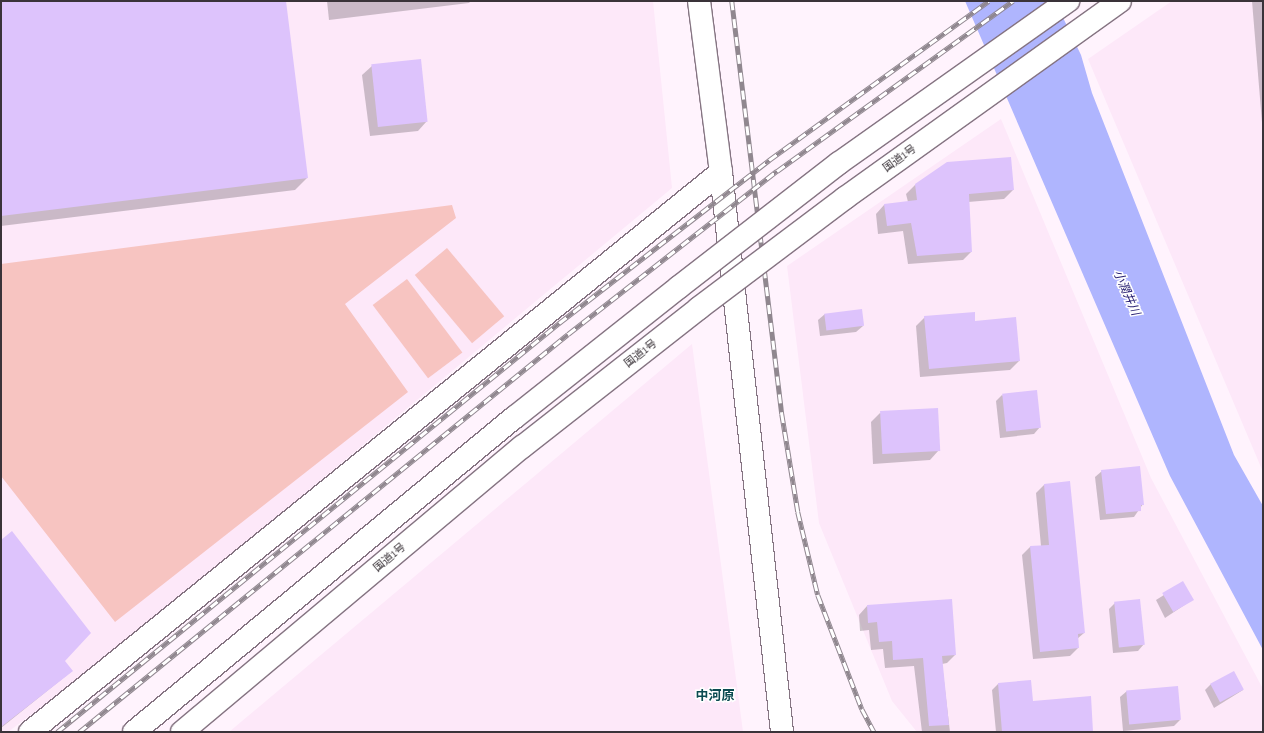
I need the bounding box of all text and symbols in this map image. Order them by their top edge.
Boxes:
street label: 国道1号 [881,143,919,175]
water label: 小潤井川 [1110,268,1142,318]
street label: 国道1号 [622,337,660,371]
street label: 国道1号 [371,541,409,575]
district label: 中河原 [696,688,734,704]

